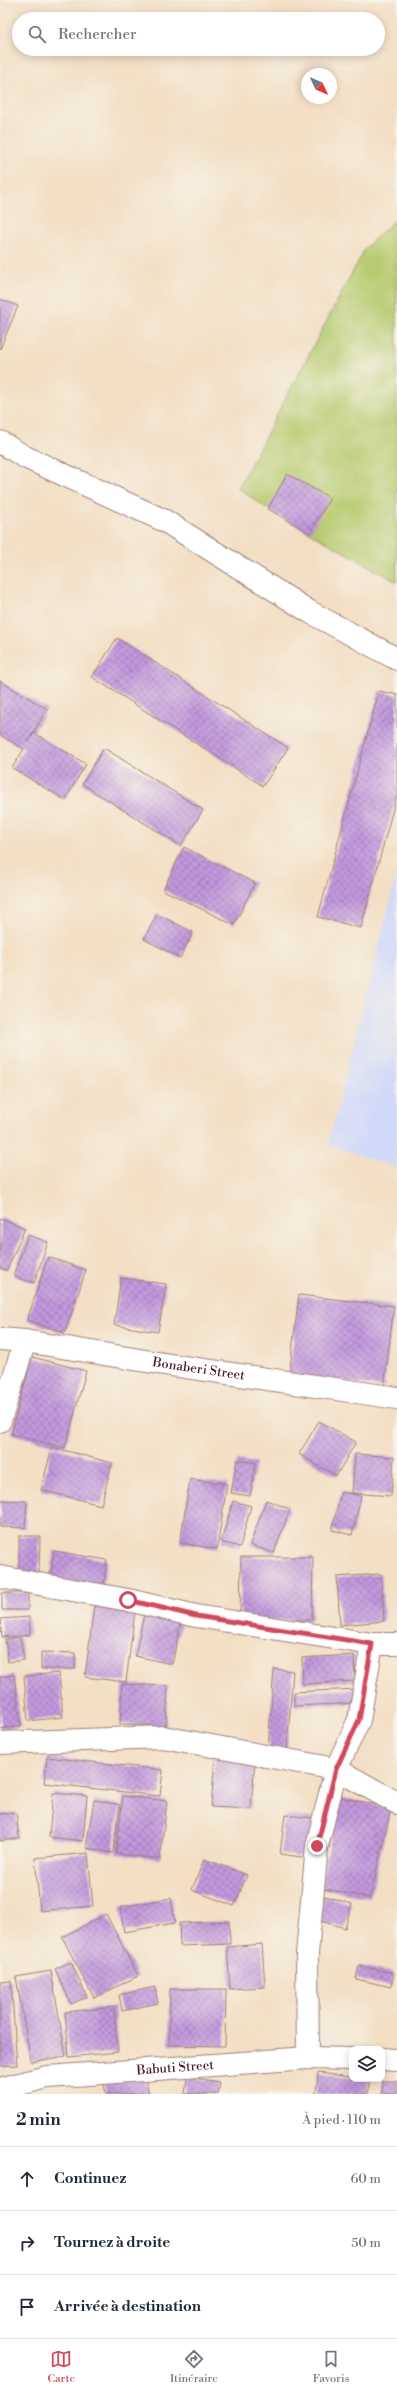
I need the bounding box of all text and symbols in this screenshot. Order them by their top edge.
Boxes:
search box [12,12,385,56]
icon: search [26,23,48,45]
text: Rechercher [58,25,137,44]
north arrow [301,68,337,104]
street label: Bonaberi Street [150,1354,246,1384]
route start [119,1591,137,1609]
route end [308,1837,326,1855]
map controls [349,2046,385,2082]
button: layers [349,2046,385,2082]
street label: Babuti Street [135,2057,215,2079]
text: 2 min [16,2109,61,2131]
text: À pied · 110 m [302,2112,381,2128]
icon: ahead [16,2168,38,2190]
text: Continuez [54,2169,126,2188]
text: 60 m [350,2171,381,2187]
icon: right [16,2232,38,2254]
text: Tournez à droite [54,2233,170,2252]
text: 50 m [351,2235,381,2251]
icon: arrive [16,2296,38,2318]
text: Arrivée à destination [54,2297,201,2316]
tab: Carte [47,2348,75,2386]
tab: Itinéraire [170,2348,218,2386]
tab: Favoris [313,2348,350,2386]

